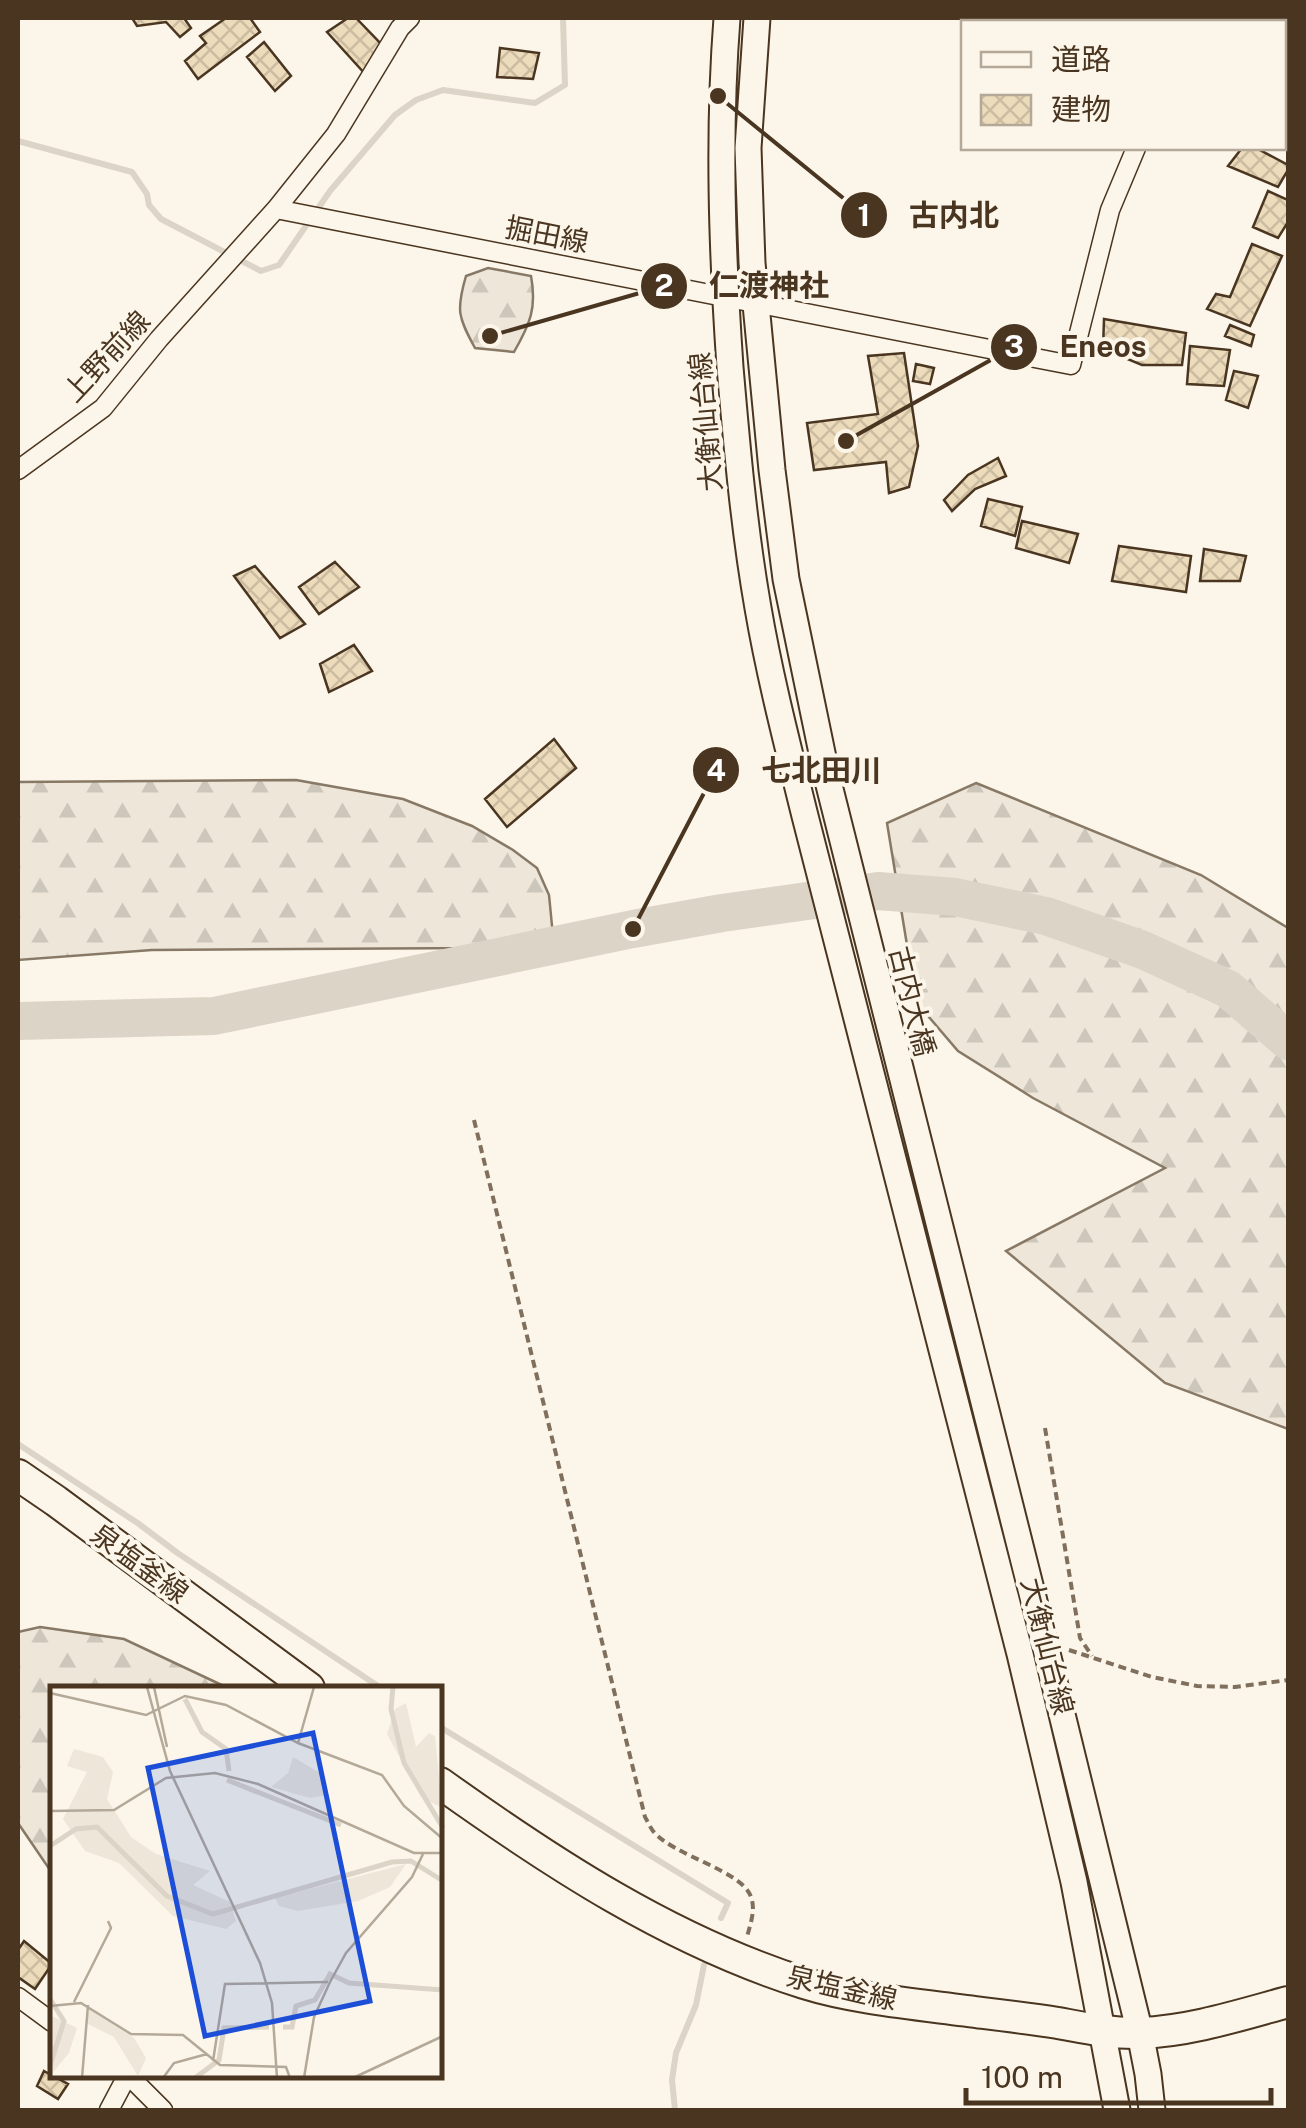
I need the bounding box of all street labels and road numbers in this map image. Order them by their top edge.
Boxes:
street label: 掘田線 [503,210,591,258]
street label: 上野前線 [56,304,156,408]
street label: 大衡仙台線 [682,351,728,493]
street label: 古内大橋 [883,943,943,1059]
street label: 泉塩釜線 [85,1517,195,1609]
street label: 大衡仙台線 [1015,1574,1081,1718]
street label: 泉塩釜線 [784,1958,900,2016]

